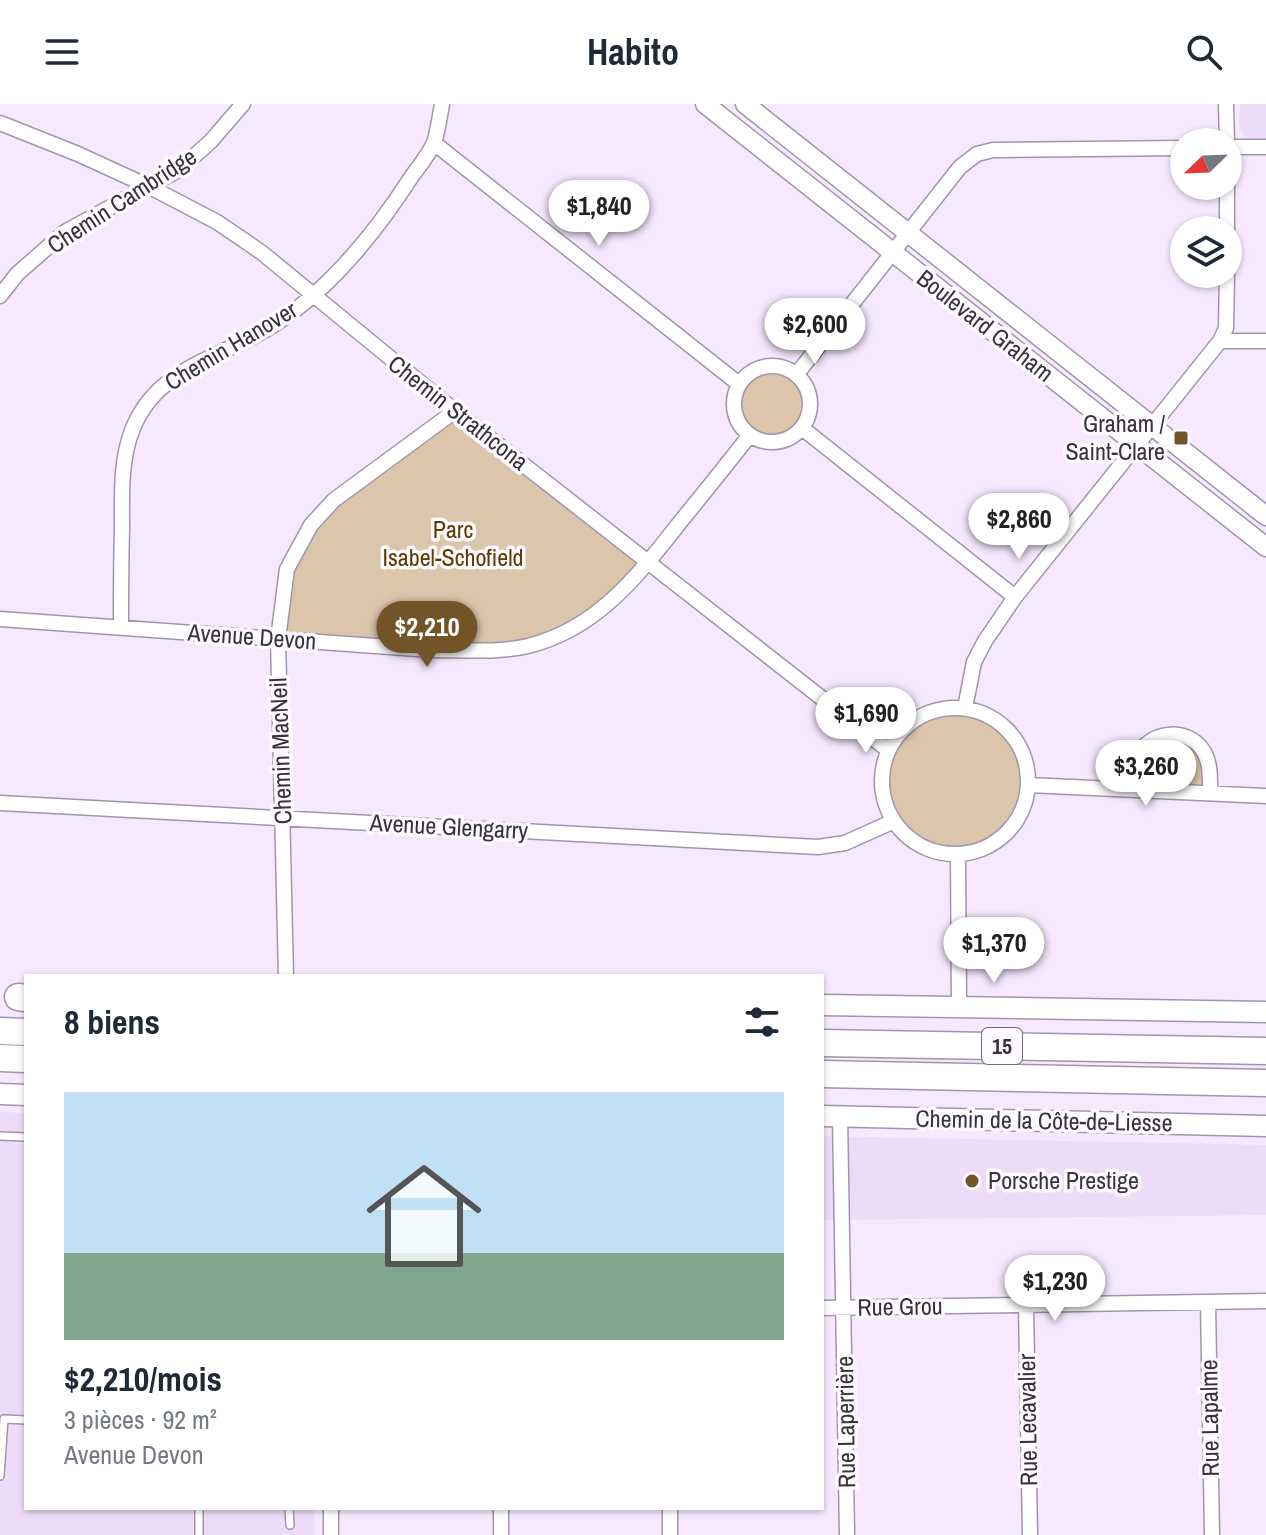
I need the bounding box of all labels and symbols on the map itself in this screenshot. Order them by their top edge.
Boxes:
north arrow [1170,128,1242,200]
street label: Chemin Cambridge [41,140,202,260]
pin: $1,840 [534,180,664,248]
street label: Boulevard Graham [911,262,1061,389]
street label: Chemin Hanover [158,293,303,397]
pin: $2,600 [750,298,880,366]
street label: Chemin Strathcona [382,347,535,477]
place label: Graham / Saint-Clare [1065,407,1166,467]
marker: Graham / Saint-Clare [1172,429,1190,447]
pin: $2,860 [954,493,1084,561]
park label: Parc Isabel-Schofield [382,513,524,573]
pin: $2,210 [362,601,492,669]
street label: Avenue Devon [186,615,317,656]
street label: Chemin MacNeil [261,677,299,825]
pin: $1,690 [801,687,931,755]
pin: $3,260 [1081,740,1211,808]
street label: Avenue Glengarry [368,806,529,846]
pin: $1,370 [929,917,1059,985]
road number: 15 [982,1028,1022,1064]
street label: Chemin de la Côte-de-Liesse [915,1102,1173,1138]
place label: Porsche Prestige [988,1164,1139,1196]
marker: Porsche Prestige [963,1172,981,1190]
pin: $1,230 [990,1255,1120,1323]
street label: Rue Grou [857,1289,943,1323]
street label: Rue Lecavalier [1010,1353,1044,1486]
street label: Rue Laperrière [828,1356,862,1488]
street label: Rue Lapalme [1192,1359,1226,1477]

